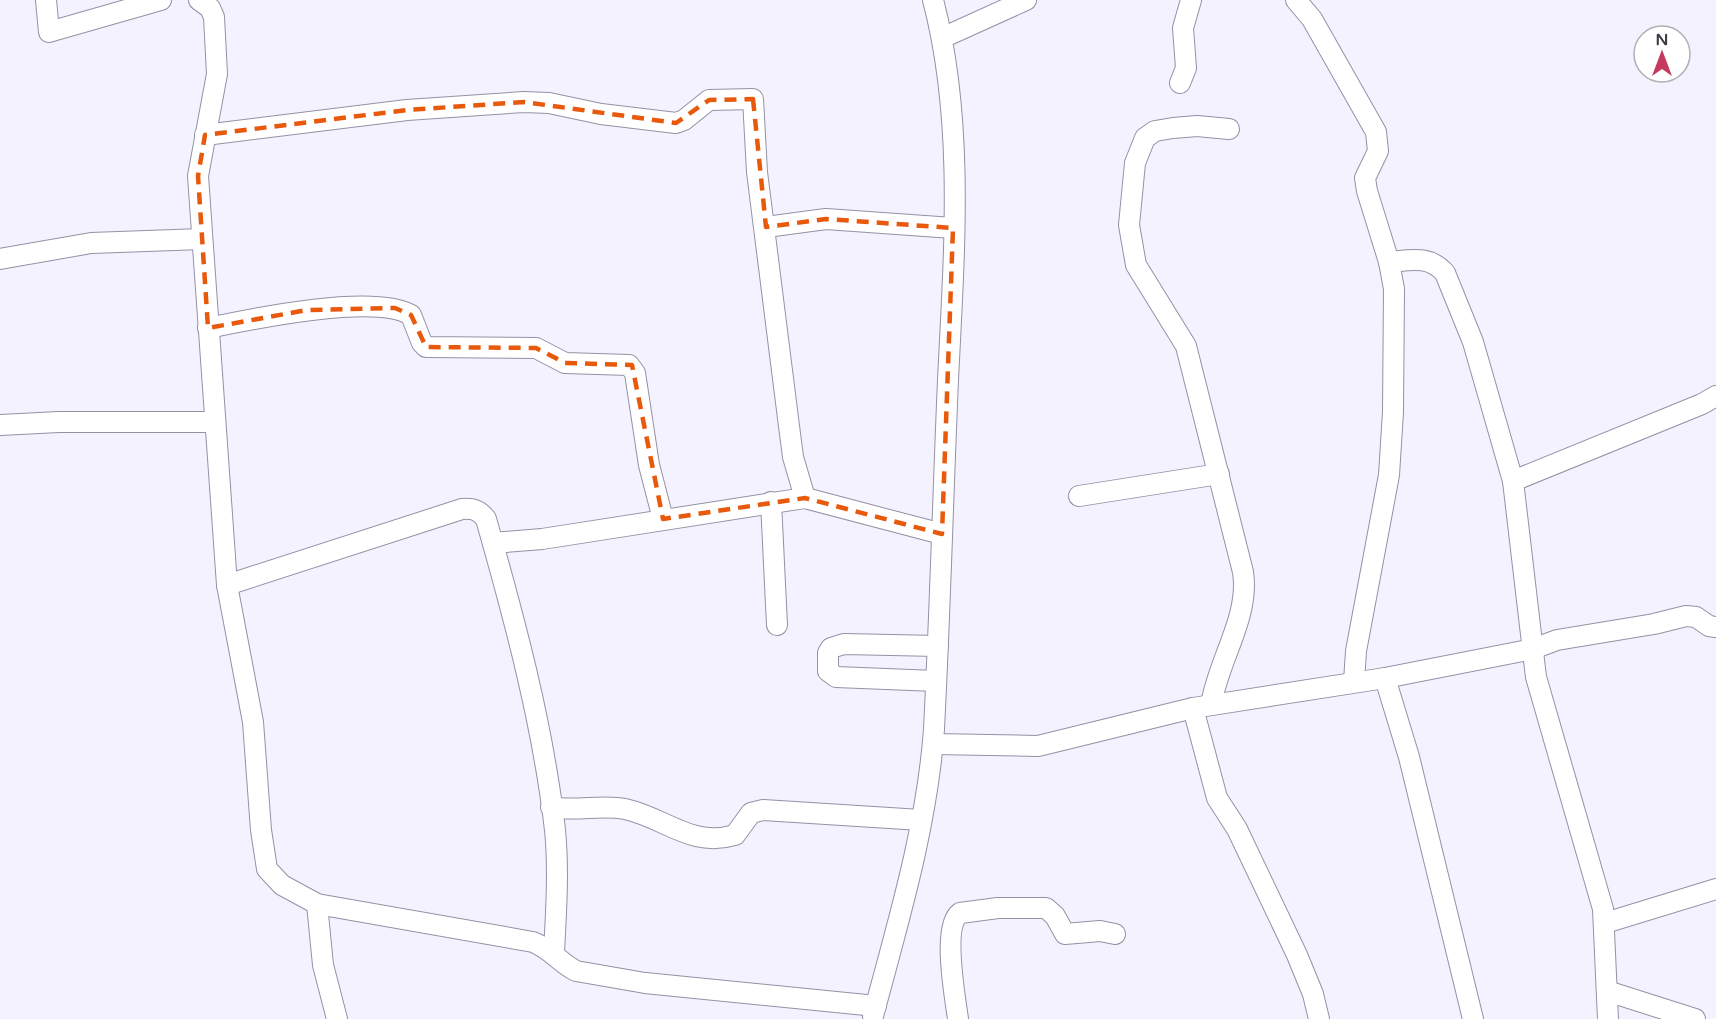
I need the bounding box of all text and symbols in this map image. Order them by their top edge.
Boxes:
north arrow [1632,24,1692,84]
text: N [1656,30,1668,50]

